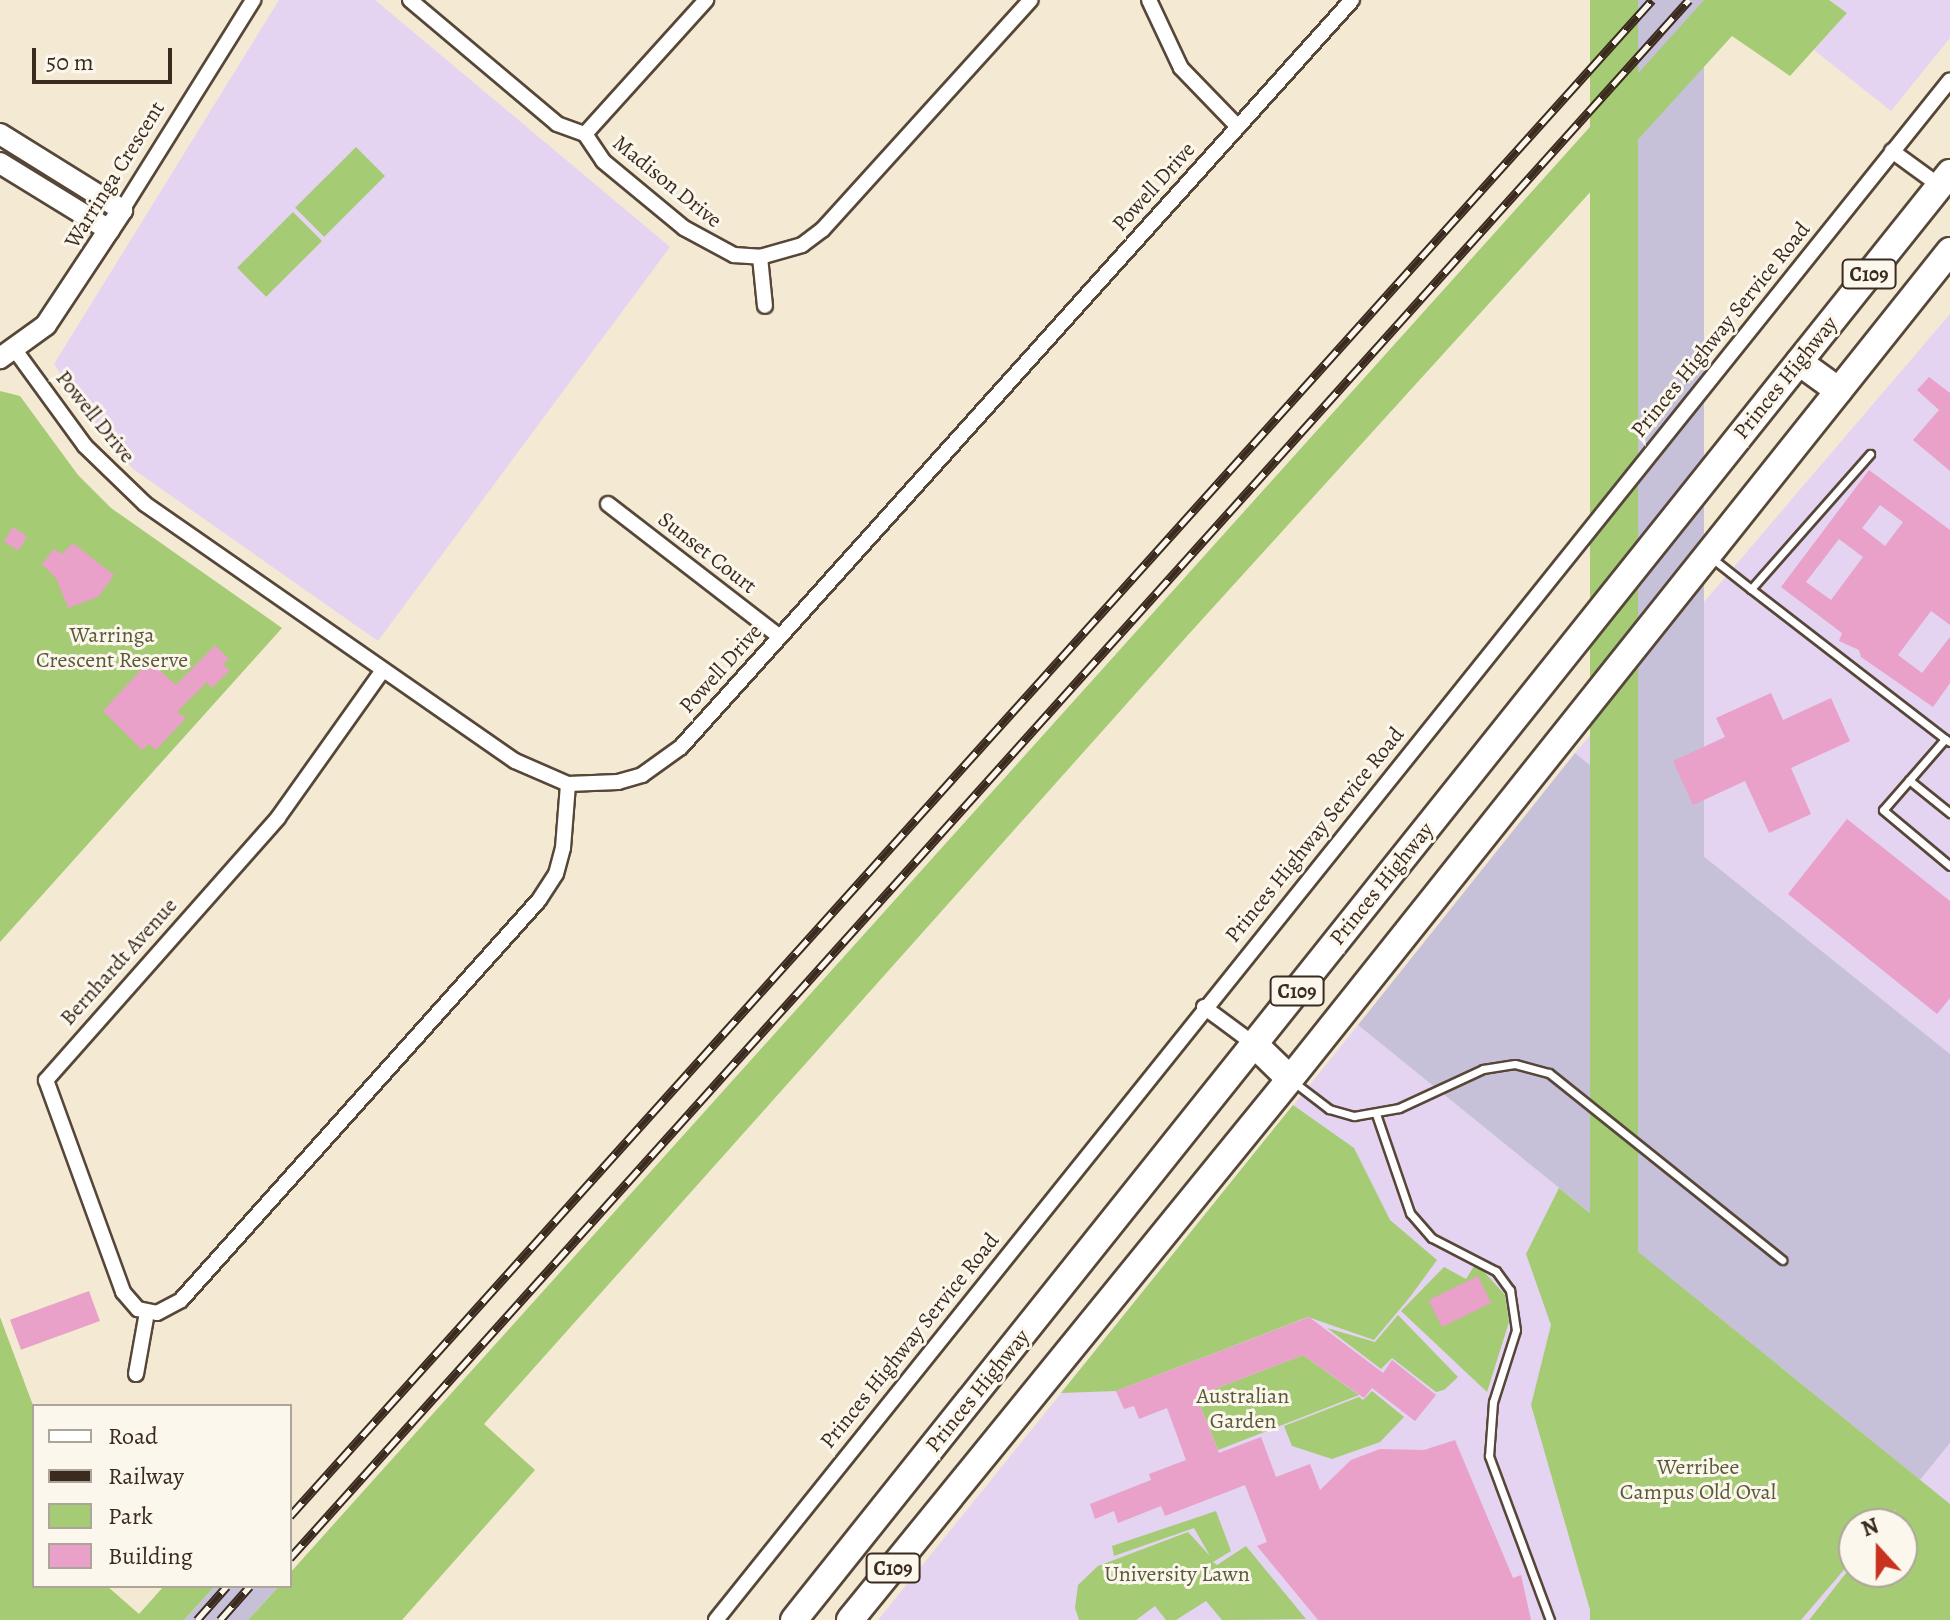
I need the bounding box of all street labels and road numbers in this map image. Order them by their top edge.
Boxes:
street label: Warringa Crescent [59,97,171,253]
street label: Madison Drive [607,130,727,234]
street label: Powell Drive [1107,137,1201,237]
street label: Princes Highway Service Road [1626,217,1816,443]
road number: C109 [1841,258,1897,290]
street label: Princes Highway [1728,311,1844,445]
street label: Powell Drive [50,365,140,469]
street label: Sunset Court [652,506,762,600]
street label: Powell Drive [674,619,768,719]
street label: Princes Highway Service Road [1220,722,1410,948]
street label: Princes Highway [1324,817,1440,951]
street label: Bernhardt Avenue [55,893,183,1031]
road number: C109 [1269,975,1325,1007]
street label: Princes Highway Service Road [815,1228,1005,1454]
street label: Princes Highway [920,1324,1036,1458]
road number: C109 [865,1552,921,1584]

